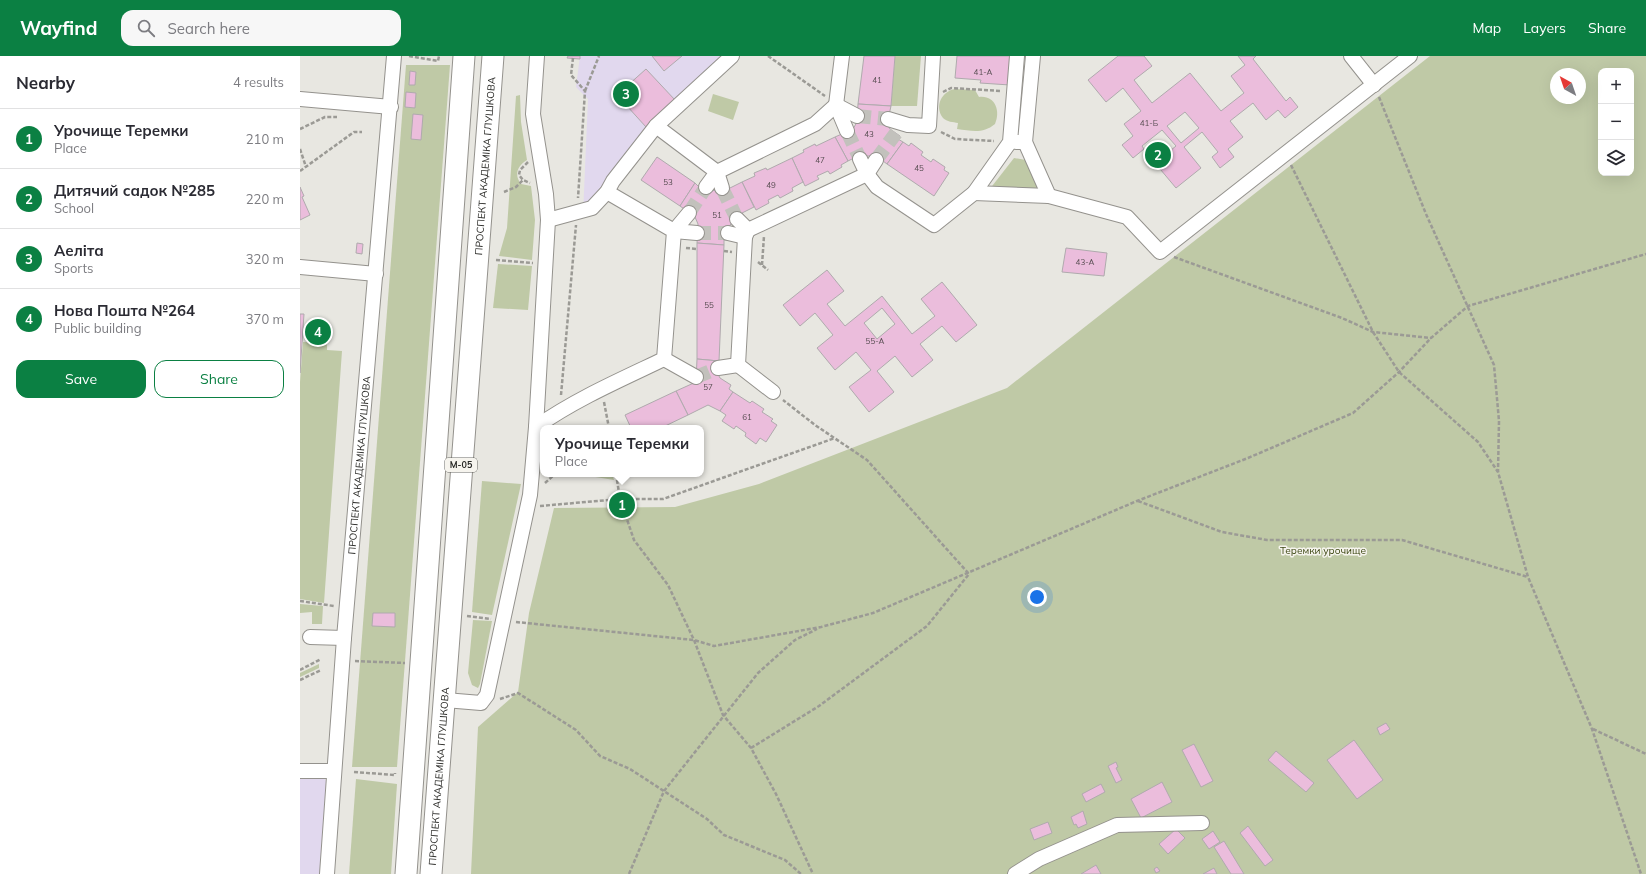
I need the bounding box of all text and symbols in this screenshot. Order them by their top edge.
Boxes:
search box [121,10,401,46]
text: Wayfind [20,16,97,40]
icon: search [135,17,157,39]
text: Search here [167,19,250,38]
text: Map [1472,19,1501,37]
text: Layers [1523,19,1566,37]
text: Share [1588,19,1626,37]
house number: 41-А [974,67,993,77]
north arrow [1550,68,1586,104]
map controls [1598,68,1634,176]
button: + [1598,68,1634,104]
text: Nearby [16,72,75,93]
text: 4 results [233,74,284,90]
house number: 41 [872,75,882,85]
street label: ПРОСПЕКТ АКАДЕМІКА ГЛУШКОВА [472,76,498,256]
pin: 3 [613,79,639,109]
button: − [1598,104,1634,140]
house number: 41-Б [1140,118,1159,128]
text: Урочище Теремки [54,121,189,140]
house number: 43 [864,129,874,139]
text: 1 [25,131,33,147]
text: 210 m [246,131,284,147]
text: Place [54,140,87,156]
pin: 2 [1145,140,1171,170]
button: layers [1598,140,1634,176]
house number: 47 [815,155,825,165]
house number: 45 [914,163,924,173]
house number: 53 [663,177,673,187]
house number: 49 [766,180,776,190]
text: Дитячий садок №285 [54,181,215,200]
text: 2 [25,191,33,207]
text: 220 m [246,191,284,207]
text: School [54,200,94,216]
house number: 51 [712,210,722,220]
text: Аеліта [54,241,104,260]
text: 3 [25,251,33,267]
text: 320 m [246,251,284,267]
house number: 43-А [1076,257,1095,267]
text: Sports [54,260,93,276]
house number: 55 [704,300,714,310]
text: Нова Пошта №264 [54,301,195,320]
text: 4 [25,311,33,327]
text: 370 m [246,311,284,327]
pin: 4 [305,317,331,347]
text: Public building [54,320,142,336]
house number: 55-А [866,336,885,346]
button: Save [16,360,146,398]
button: Share [154,360,284,398]
street label: ПРОСПЕКТ АКАДЕМІКА ГЛУШКОВА [345,375,374,555]
house number: 57 [703,382,713,392]
house number: 61 [742,412,752,422]
popup [540,425,704,477]
text: Урочище Теремки [555,434,689,453]
text: Place [555,453,587,469]
road number: М-05 [445,458,477,472]
pin: 1 [609,490,635,520]
park label: Теремки урочище [1280,544,1366,557]
your location [1027,587,1047,607]
street label: ПРОСПЕКТ АКАДЕМІКА ГЛУШКОВА [426,686,452,866]

